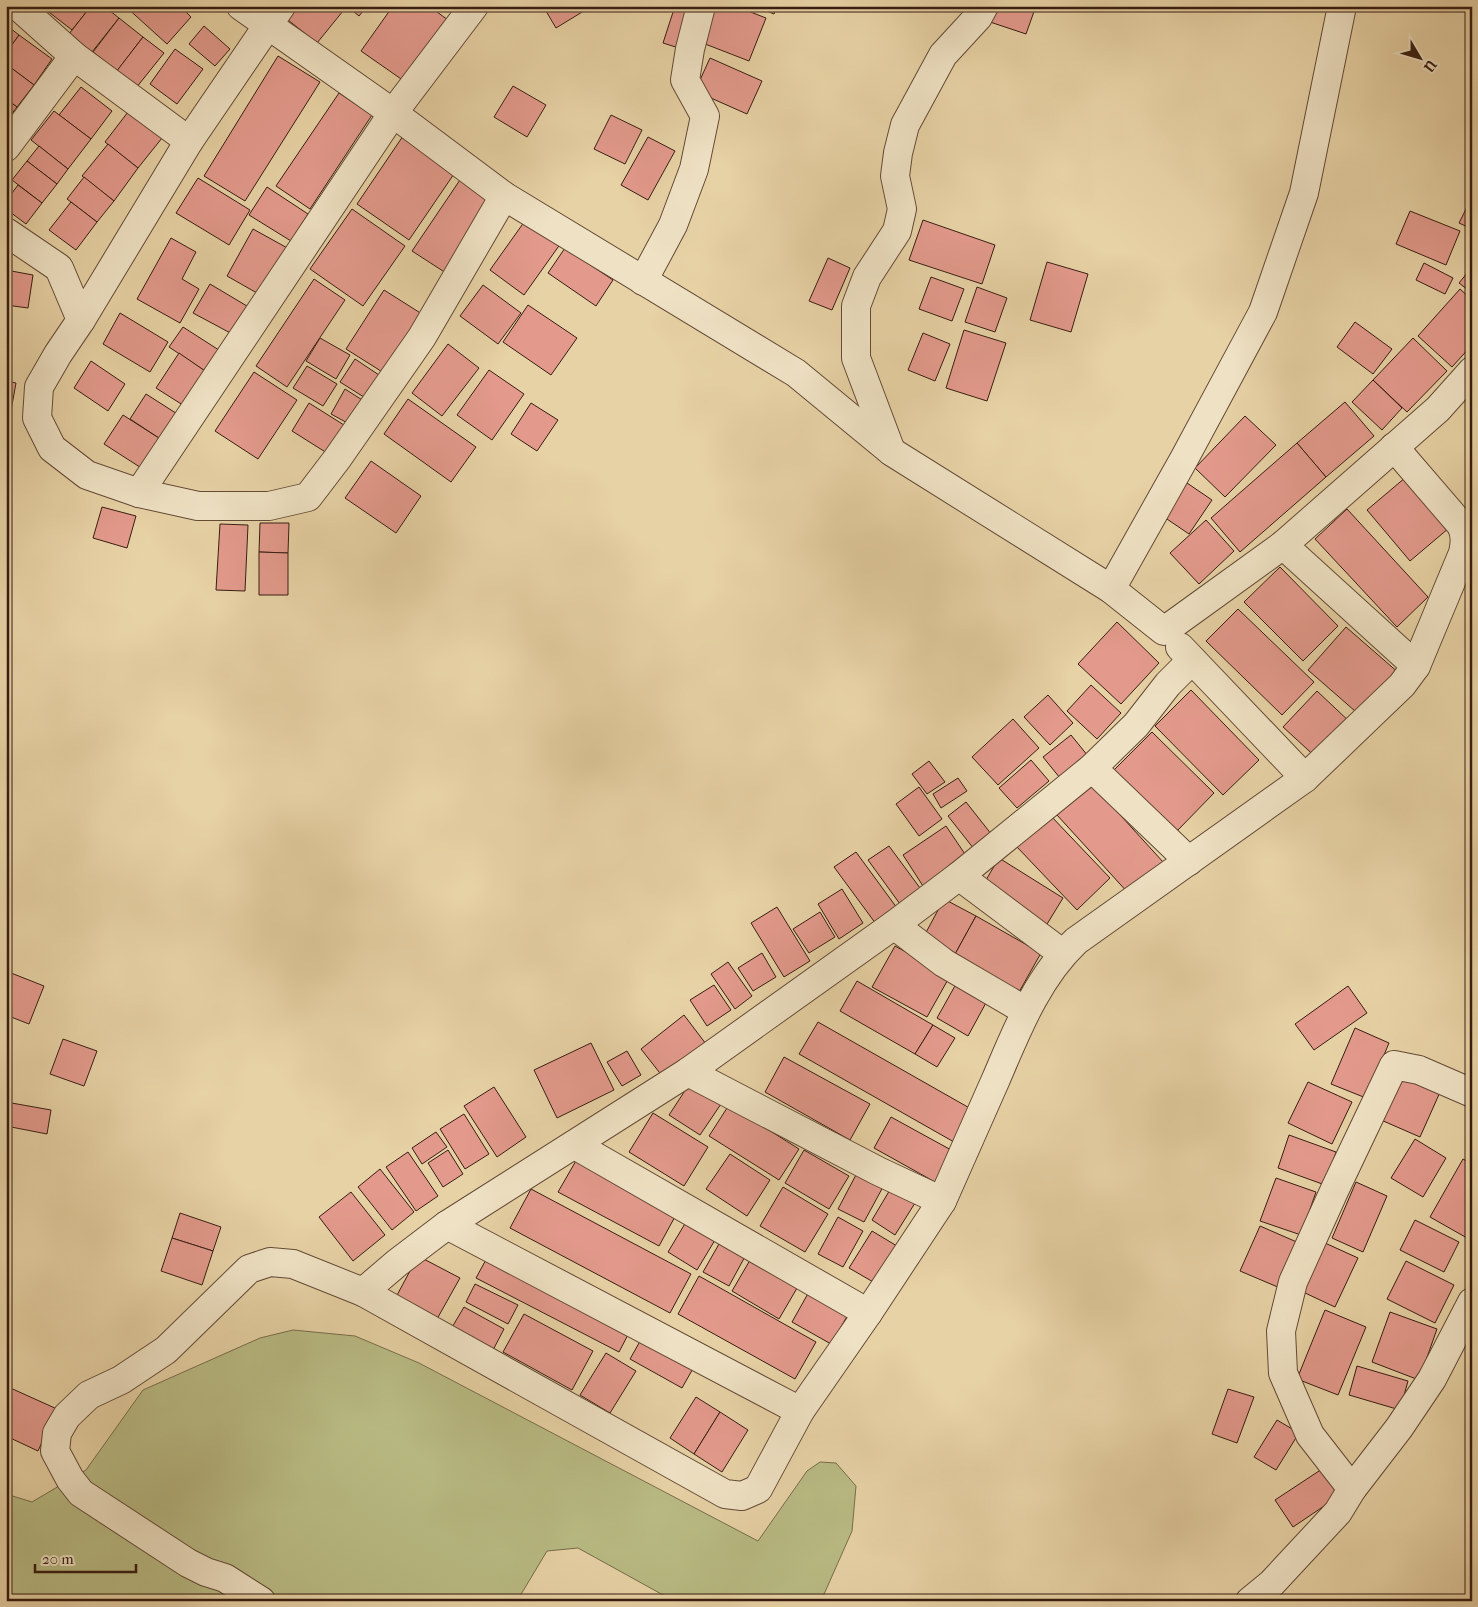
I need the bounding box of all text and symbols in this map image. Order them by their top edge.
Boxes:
north arrow [1396,32,1446,82]
text: U [1420,55,1441,75]
scale bar [35,1542,136,1574]
text: 20 m [42,1550,74,1568]

